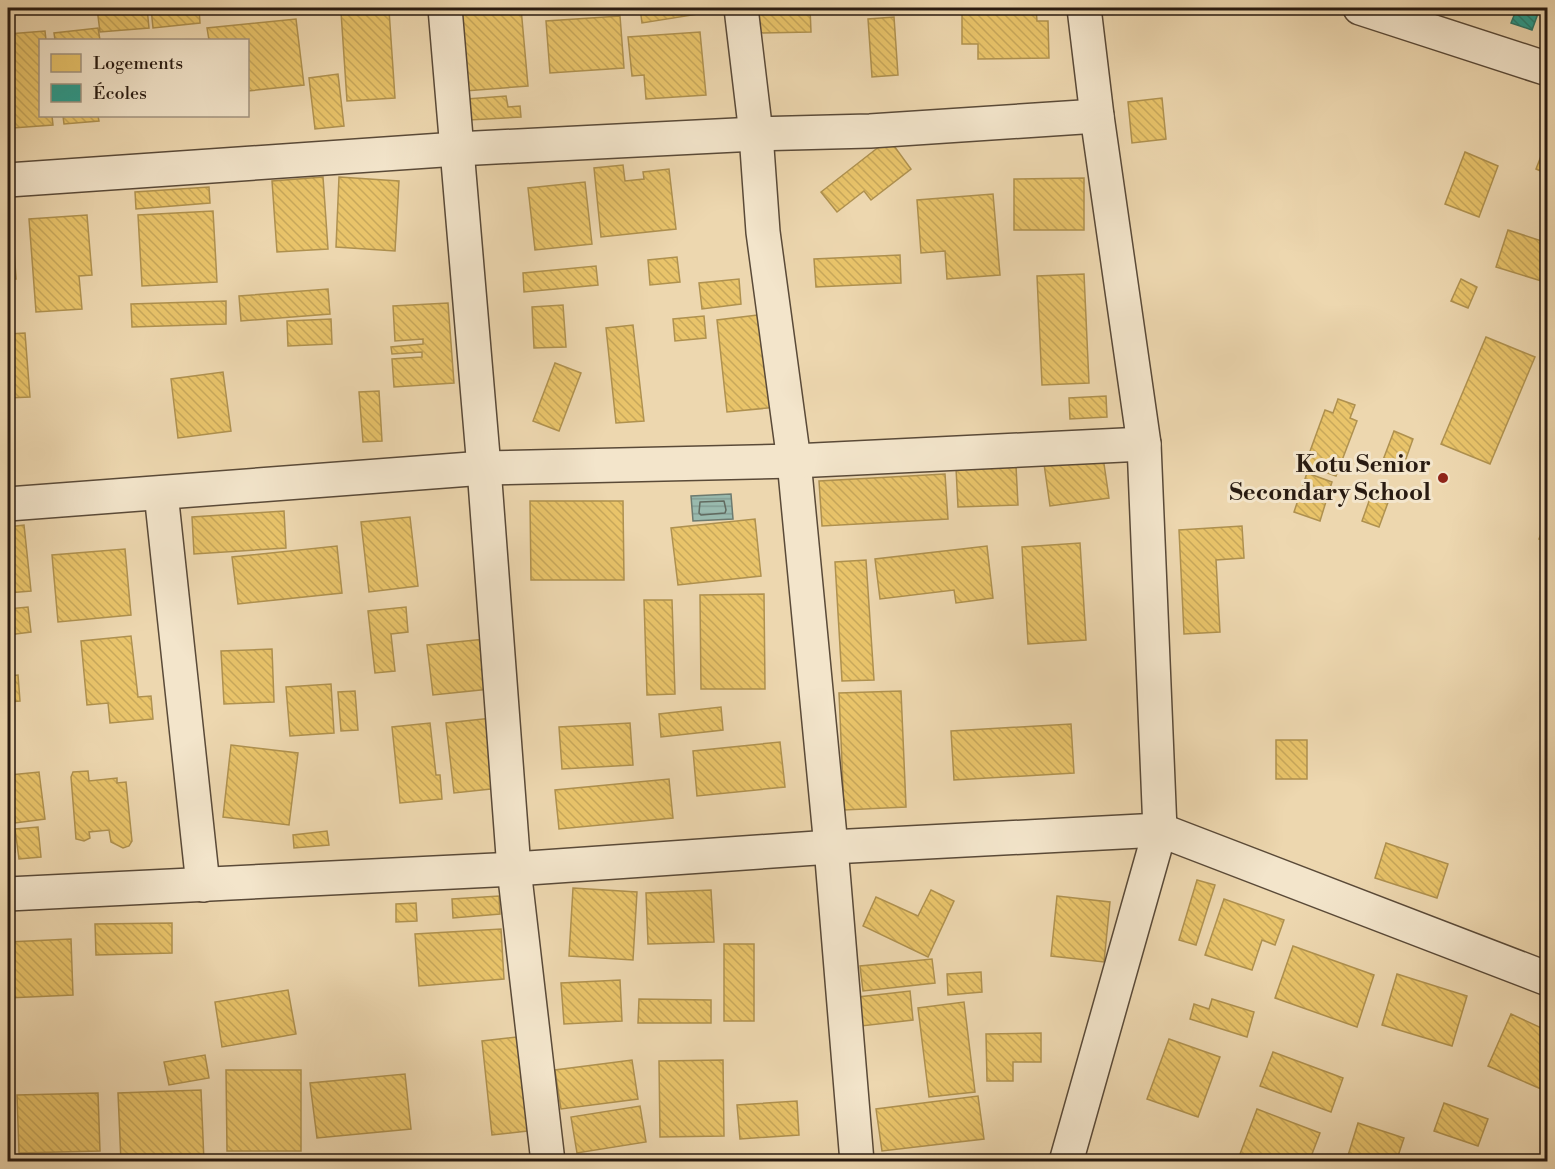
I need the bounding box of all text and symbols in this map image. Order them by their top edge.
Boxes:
legend [39,39,249,117]
text: Logements [93,52,183,75]
text: Écoles [93,82,147,105]
place label: Kotu Senior Secondary School [1229,450,1431,508]
marker: Kotu Senior Secondary School [1436,471,1450,485]

